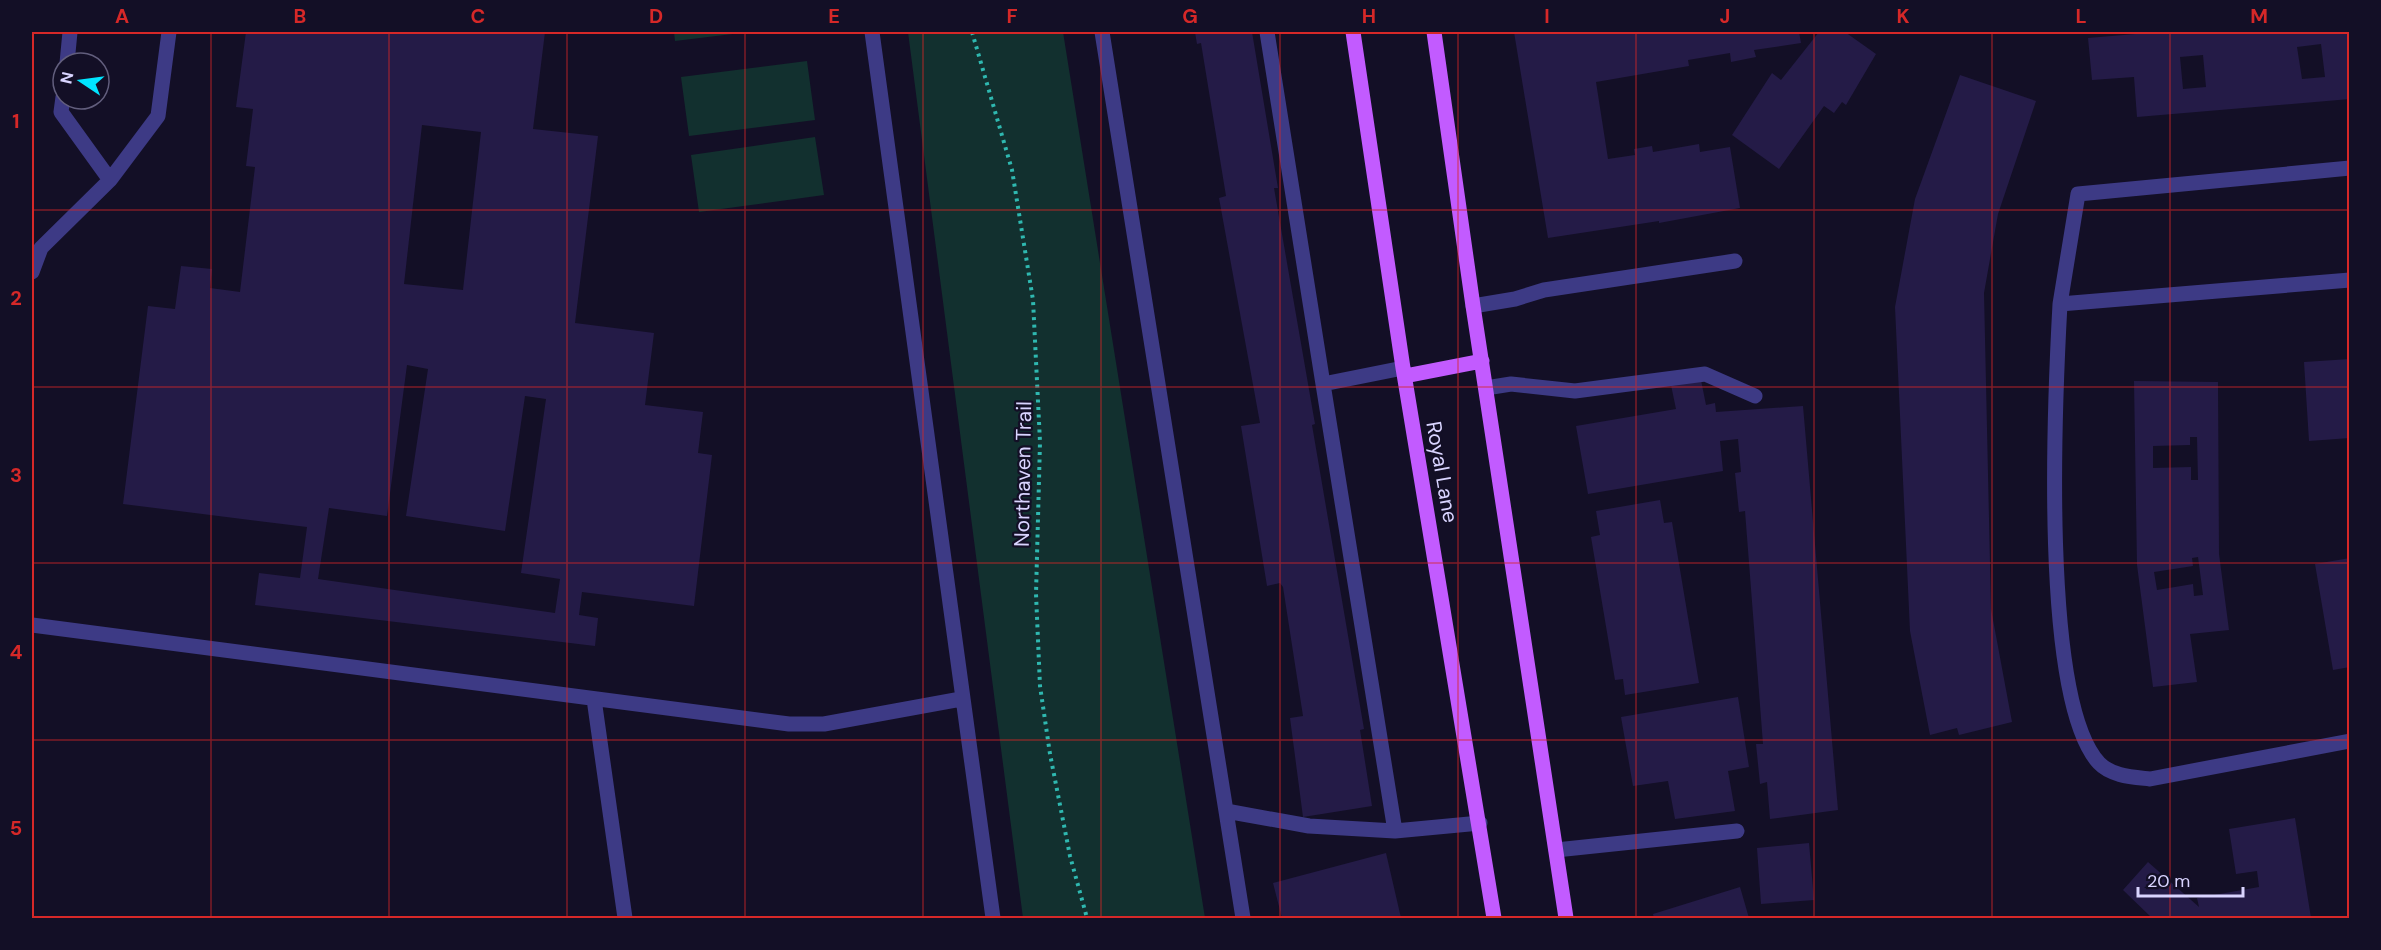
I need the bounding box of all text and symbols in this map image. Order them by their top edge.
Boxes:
text: A [115,3,129,29]
text: B [294,3,306,29]
text: C [471,3,485,29]
text: D [649,3,663,29]
text: E [828,3,840,29]
text: F [1006,3,1018,29]
text: G [1182,3,1198,29]
text: H [1362,3,1376,29]
text: I [1544,3,1550,29]
text: J [1720,3,1730,29]
text: K [1896,3,1910,29]
text: L [2075,3,2087,29]
text: M [2250,3,2268,29]
north arrow [51,51,111,111]
text: N [55,70,78,86]
text: 1 [12,108,20,134]
text: 2 [10,285,22,311]
street label: Northaven Trail [1008,401,1038,547]
street label: Royal Lane [1419,419,1465,525]
text: 3 [10,462,22,488]
text: 4 [10,639,23,665]
text: 5 [10,815,22,841]
scale bar [2138,860,2243,898]
text: 20 m [2147,869,2190,893]

